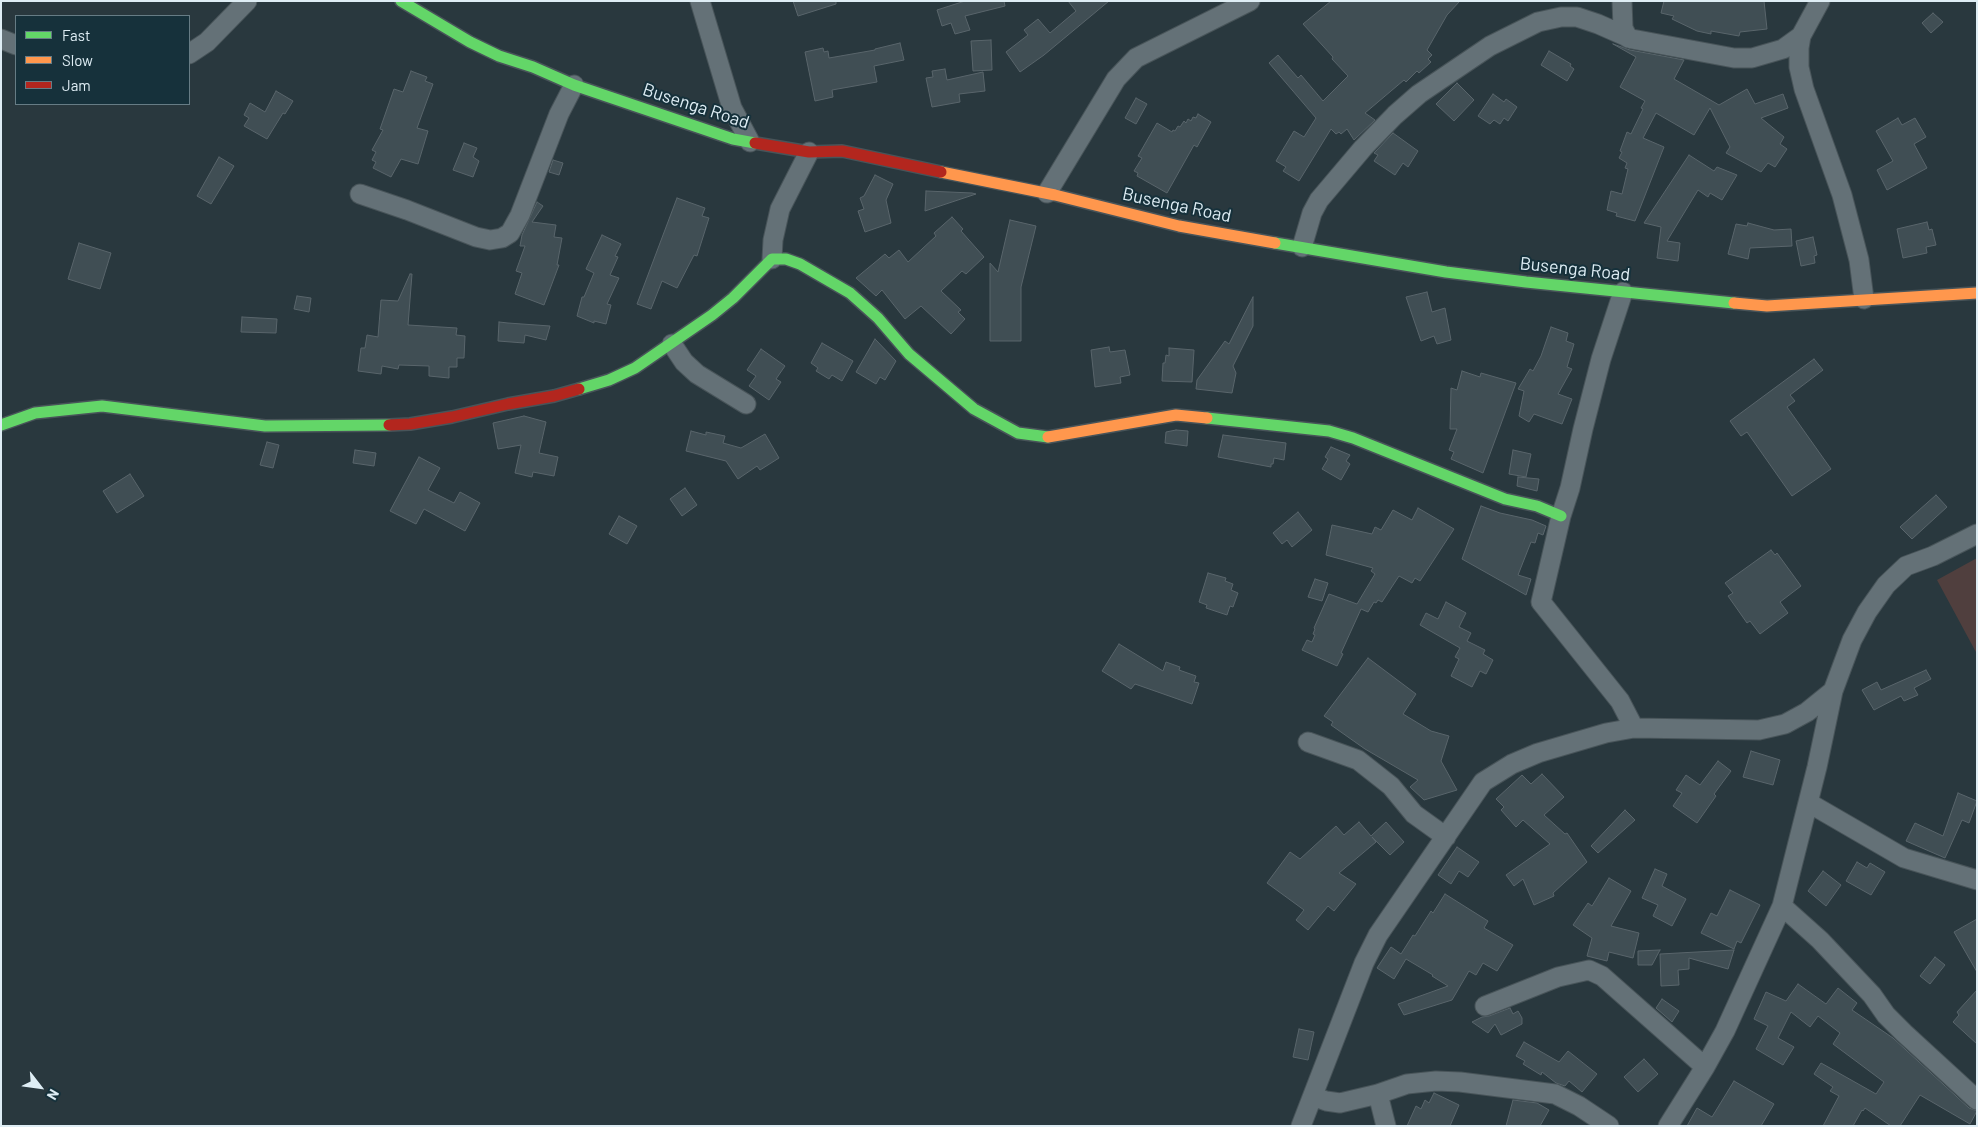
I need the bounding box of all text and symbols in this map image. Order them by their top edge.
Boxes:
legend [15,15,190,105]
text: Fast [62,26,90,44]
text: Slow [62,51,93,69]
text: Jam [62,76,91,94]
street label: Busenga Road [640,79,752,133]
street label: Busenga Road [1121,183,1233,227]
street label: Busenga Road [1519,252,1631,286]
north arrow [15,1062,65,1112]
text: N [44,1086,63,1103]

